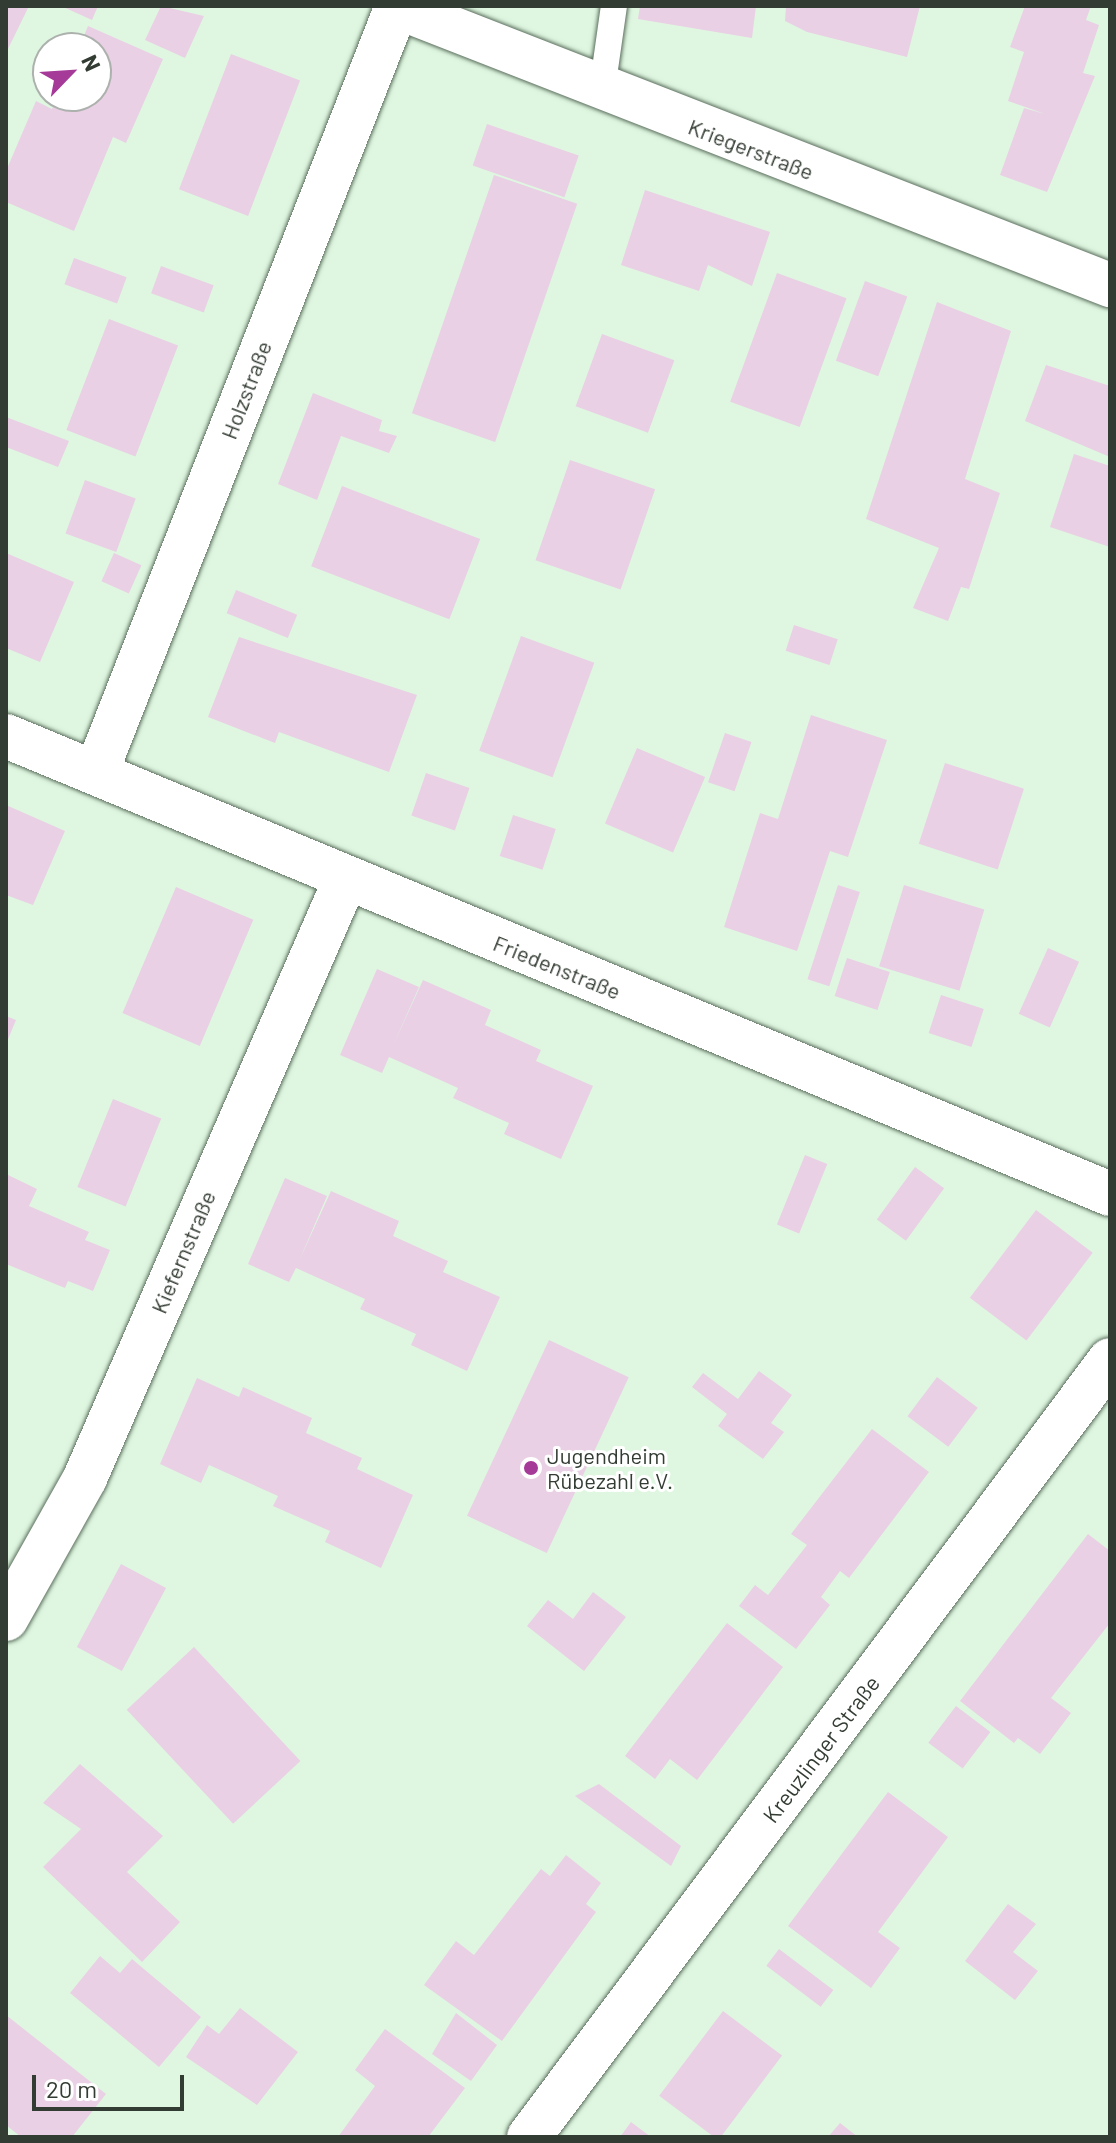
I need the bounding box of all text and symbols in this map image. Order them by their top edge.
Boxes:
north arrow [32,32,112,112]
text: N [77,51,107,75]
street label: Kriegerstraße [685,113,817,185]
street label: Holzstraße [215,337,277,443]
street label: Friedenstraße [490,929,624,1005]
street label: Kiefernstraße [145,1187,221,1317]
place label: Jugendheim Rübezahl e.V. [547,1442,673,1494]
marker: Jugendheim Rübezahl e.V. [522,1459,540,1477]
street label: Kreuzlinger Straße [757,1670,885,1828]
scale bar [36,2059,188,2109]
text: 20 m [46,2074,97,2103]

